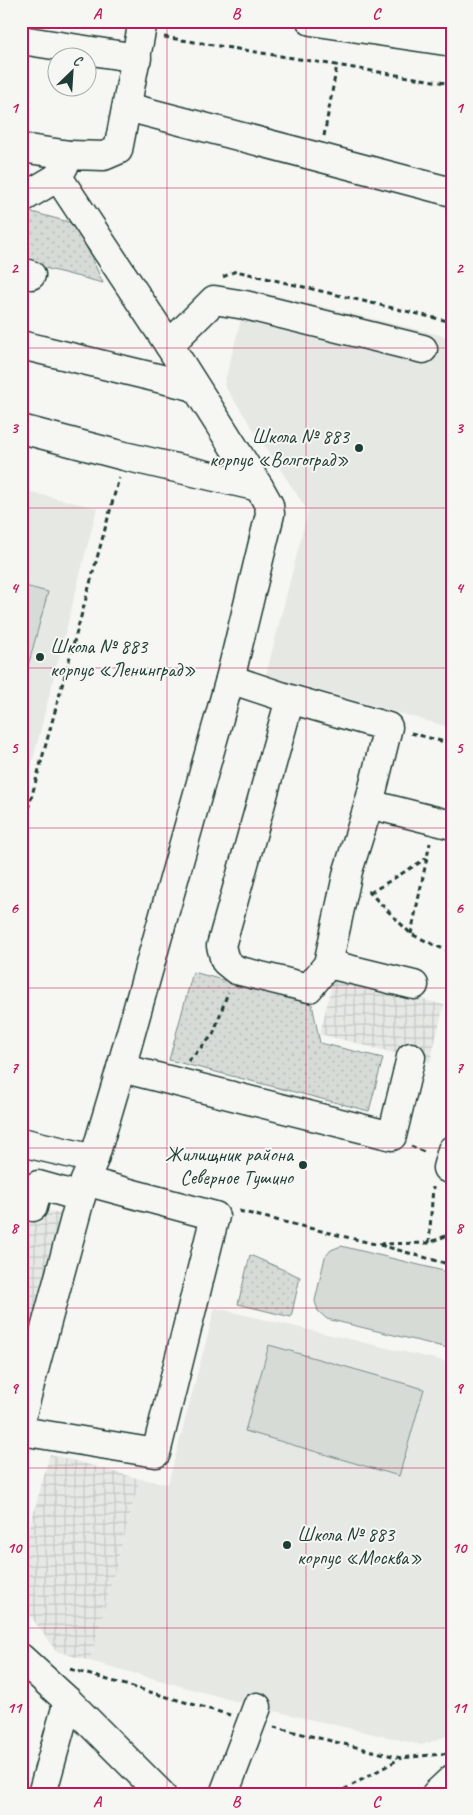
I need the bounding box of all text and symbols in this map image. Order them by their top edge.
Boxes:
text: A [93,4,103,24]
text: B [232,4,242,24]
text: C [372,4,382,24]
north arrow [48,48,98,98]
text: С [71,52,86,71]
text: 1 [10,98,19,118]
text: 1 [455,98,464,118]
text: 2 [10,258,19,278]
text: 2 [455,258,464,278]
text: 3 [10,418,19,438]
text: 3 [455,418,464,438]
place label: Школа № 883 корпус «Волгоград» [209,424,351,472]
marker: Школа № 883 корпус «Волгоград» [353,442,365,454]
text: 4 [10,578,19,598]
text: 4 [455,578,464,598]
place label: Школа № 883 корпус «Ленинград» [50,634,196,682]
marker: Школа № 883 корпус «Ленинград» [34,651,46,663]
text: 5 [11,738,20,758]
text: 5 [456,738,465,758]
text: 6 [10,898,19,918]
text: 6 [455,898,464,918]
text: 7 [10,1058,19,1078]
text: 7 [455,1058,464,1078]
place label: Жилищник района Северное Тушино [165,1142,295,1190]
marker: Жилищник района Северное Тушино [297,1159,309,1171]
text: 8 [10,1218,19,1238]
text: 8 [455,1218,464,1238]
text: 9 [10,1378,19,1398]
text: 9 [455,1378,464,1398]
place label: Школа № 883 корпус «Москва» [297,1522,422,1570]
text: 10 [7,1538,23,1558]
text: 10 [452,1538,468,1558]
marker: Школа № 883 корпус «Москва» [281,1539,293,1551]
text: 11 [7,1698,23,1718]
text: 11 [452,1698,468,1718]
text: A [93,1792,103,1812]
text: B [232,1792,242,1812]
text: C [372,1792,382,1812]

